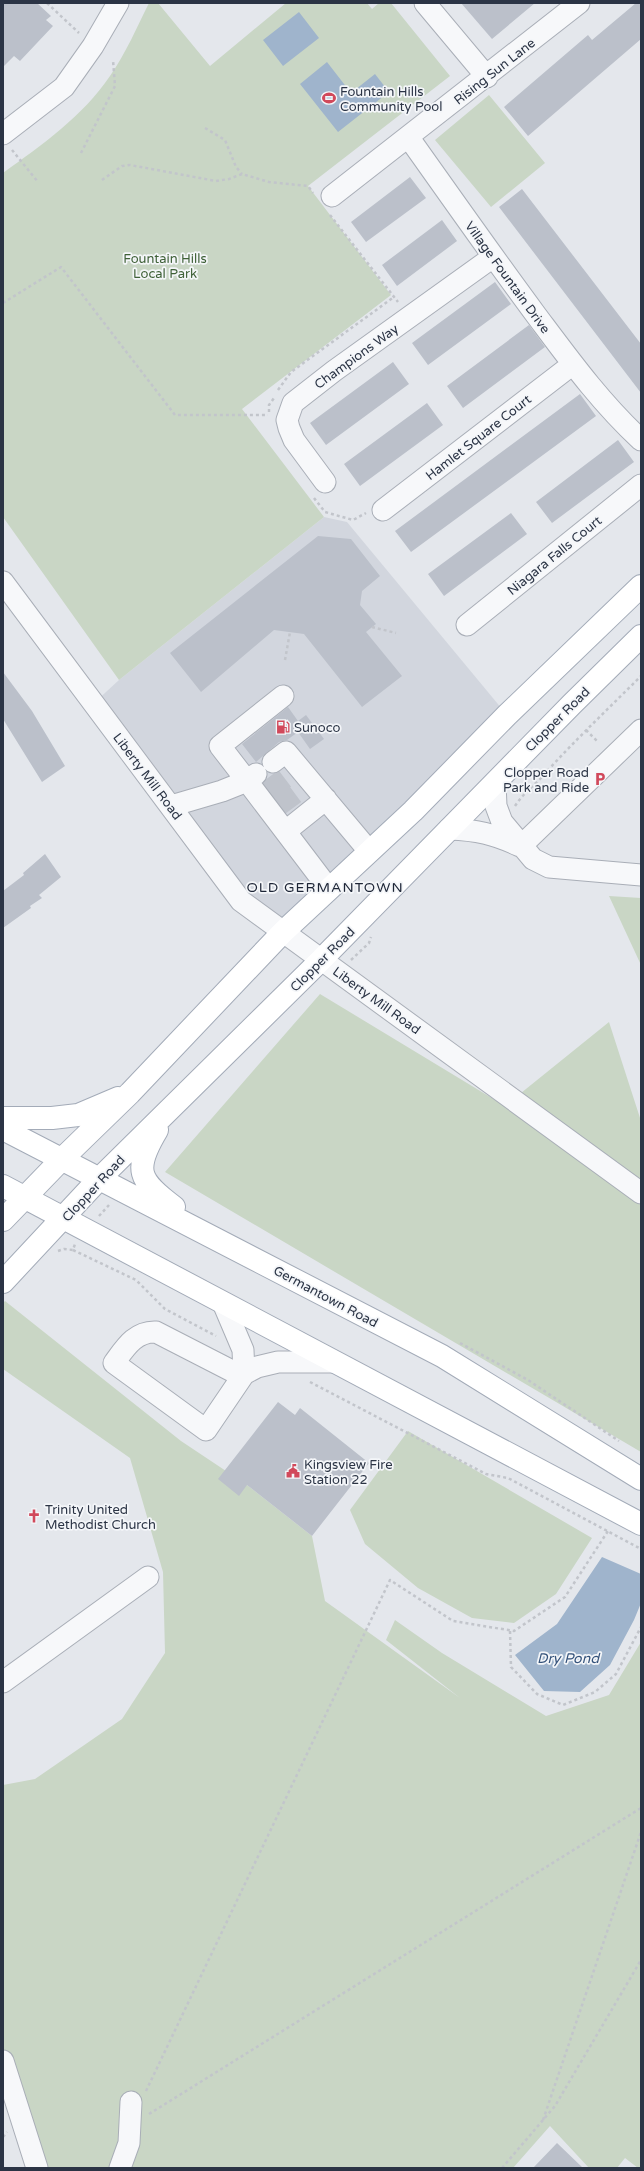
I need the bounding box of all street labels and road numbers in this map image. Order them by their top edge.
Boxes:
street label: Rising Sun Lane [451,35,538,108]
street label: Village Fountain Drive [461,218,553,337]
street label: Champions Way [311,321,402,393]
street label: Hamlet Square Court [423,392,535,484]
street label: Niagara Falls Court [504,513,605,599]
street label: Clopper Road [522,684,593,755]
street label: Liberty Mill Road [109,730,185,823]
street label: Clopper Road [287,924,358,995]
street label: Liberty Mill Road [329,964,423,1038]
street label: Clopper Road [59,1152,129,1225]
street label: Germantown Road [271,1263,381,1331]

